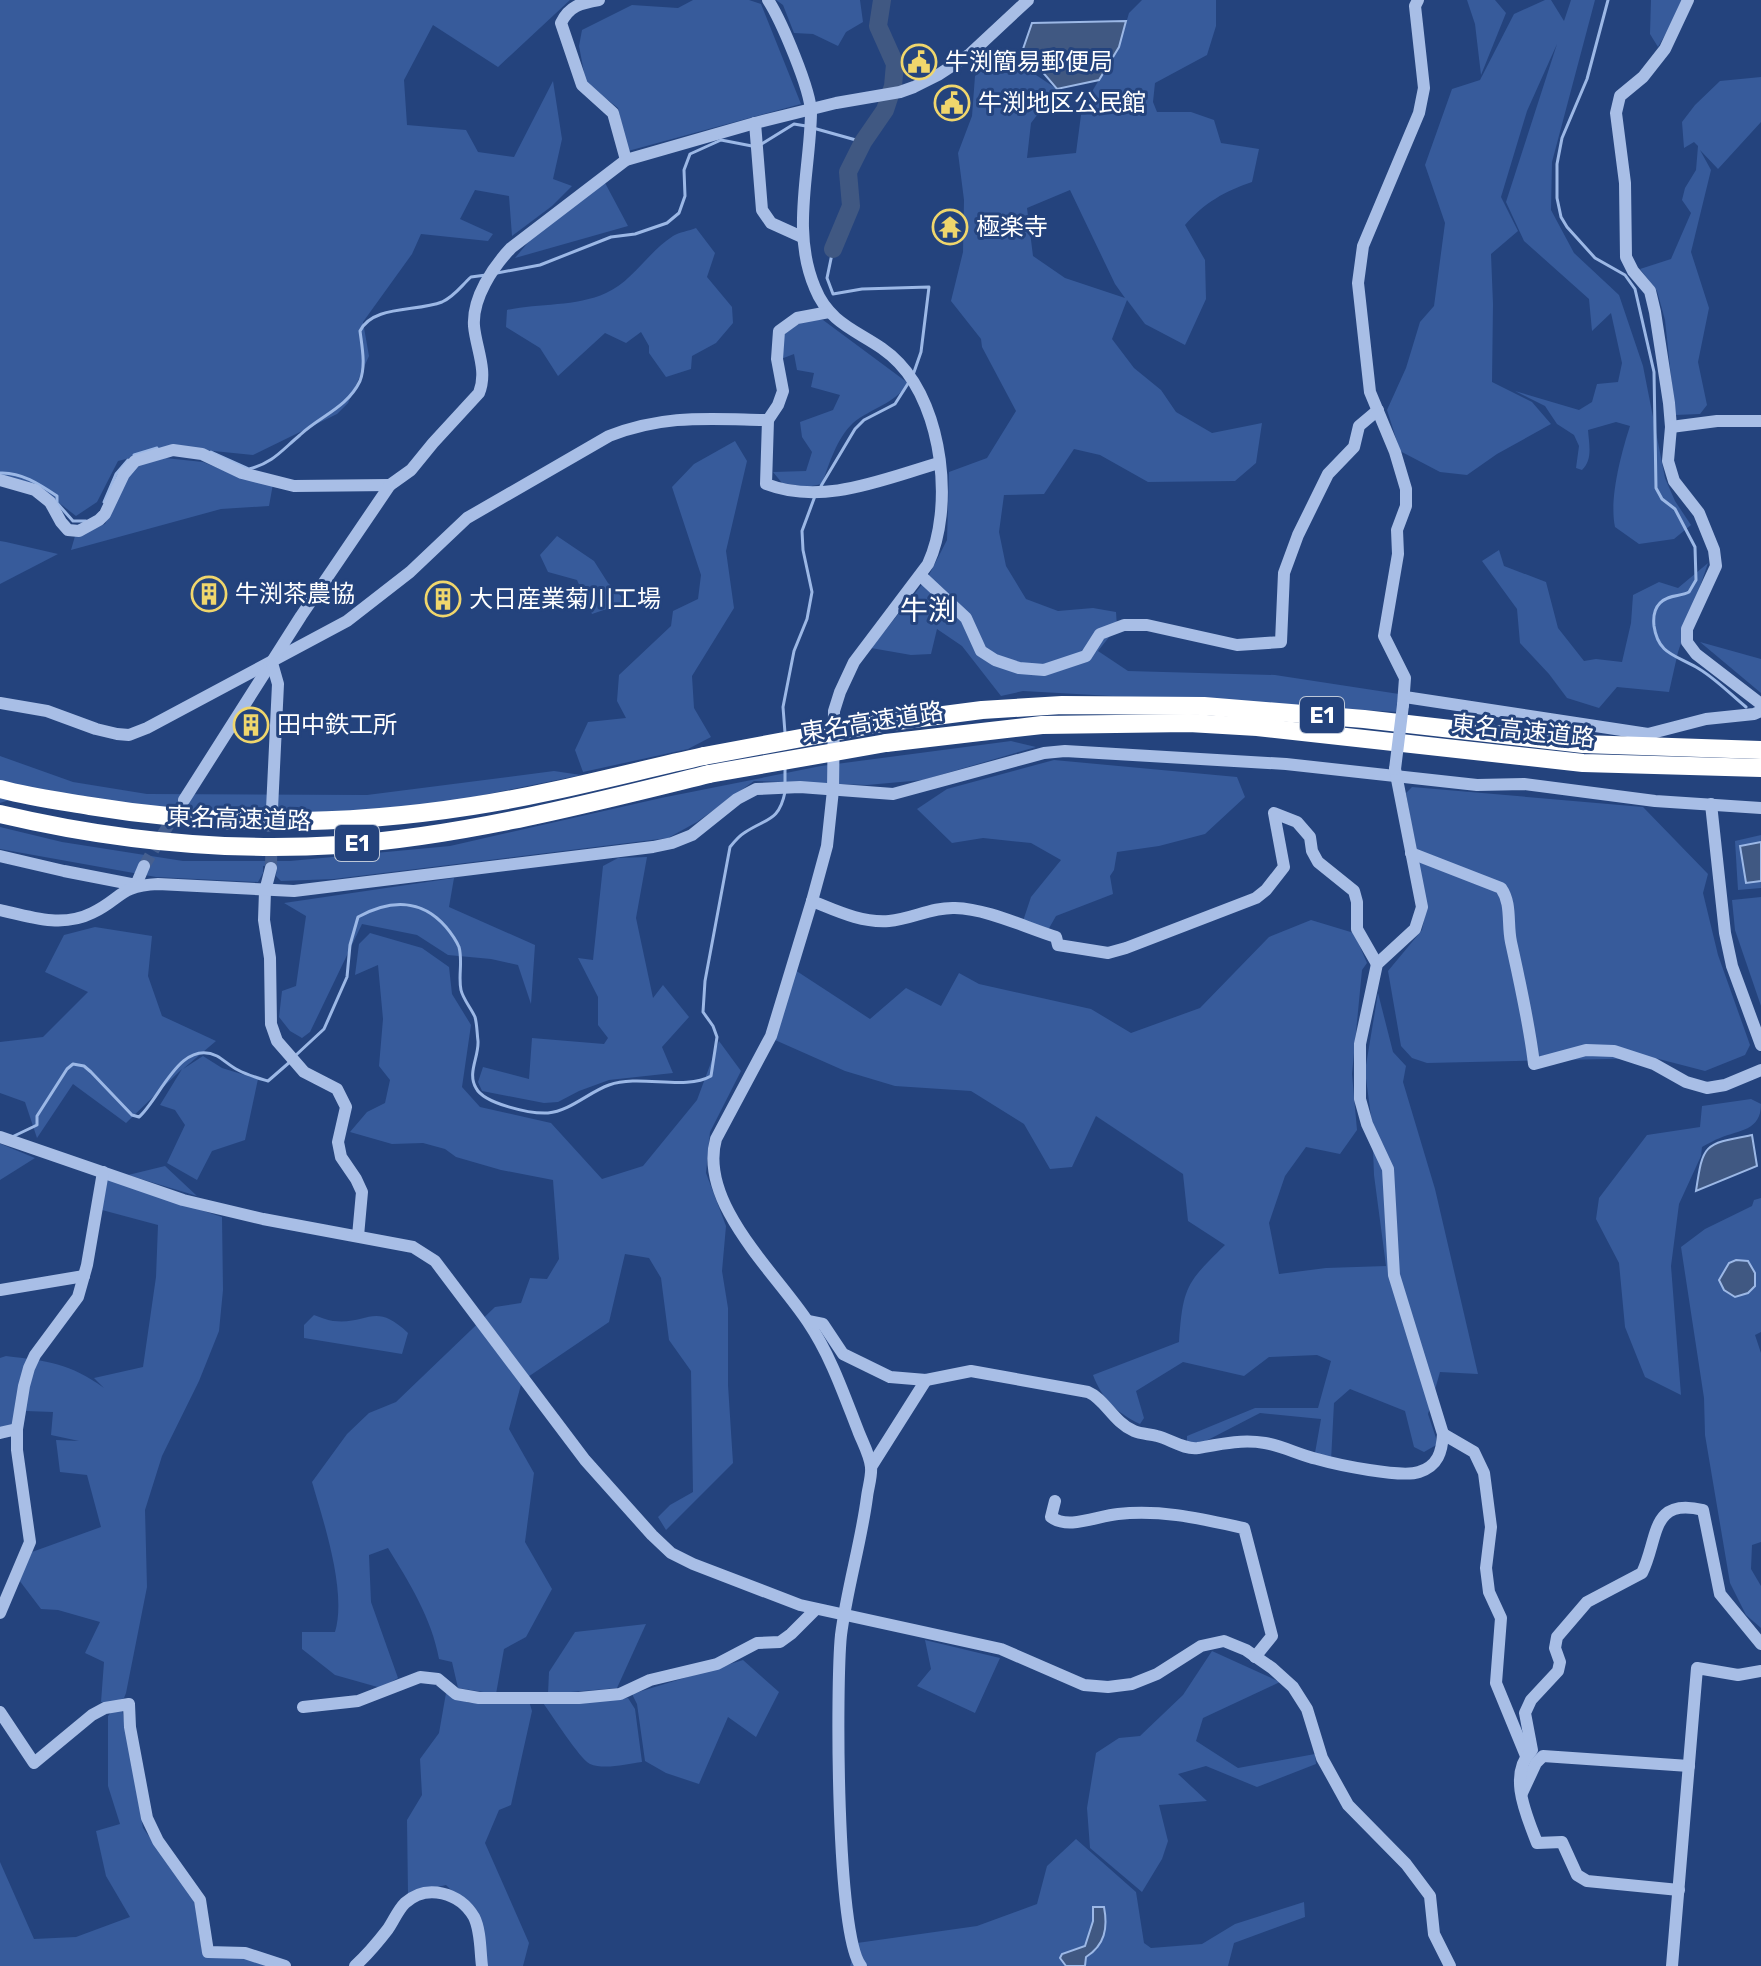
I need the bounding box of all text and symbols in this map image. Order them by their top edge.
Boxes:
public building icon: 牛渕簡易郵便局 [900,43,938,81]
place label: 牛渕簡易郵便局 [945,48,1113,76]
public building icon: 牛渕地区公民館 [933,84,971,122]
place label: 牛渕地区公民館 [978,89,1146,117]
temple icon: 極楽寺 [931,208,969,246]
place label: 極楽寺 [976,213,1048,241]
building icon: 牛渕茶農協 [190,575,228,613]
place label: 牛渕茶農協 [235,580,355,608]
building icon: 大日産業菊川工場 [424,580,462,618]
place label: 大日産業菊川工場 [469,585,661,613]
district label: 牛渕 [900,594,956,627]
street label: 東名高速道路 [799,697,945,747]
road number: E1 [1300,697,1344,733]
building icon: 田中鉄工所 [232,706,270,744]
street label: 東名高速道路 [1450,710,1596,752]
place label: 田中鉄工所 [277,711,397,739]
street label: 東名高速道路 [167,802,311,836]
road number: E1 [335,825,379,861]

